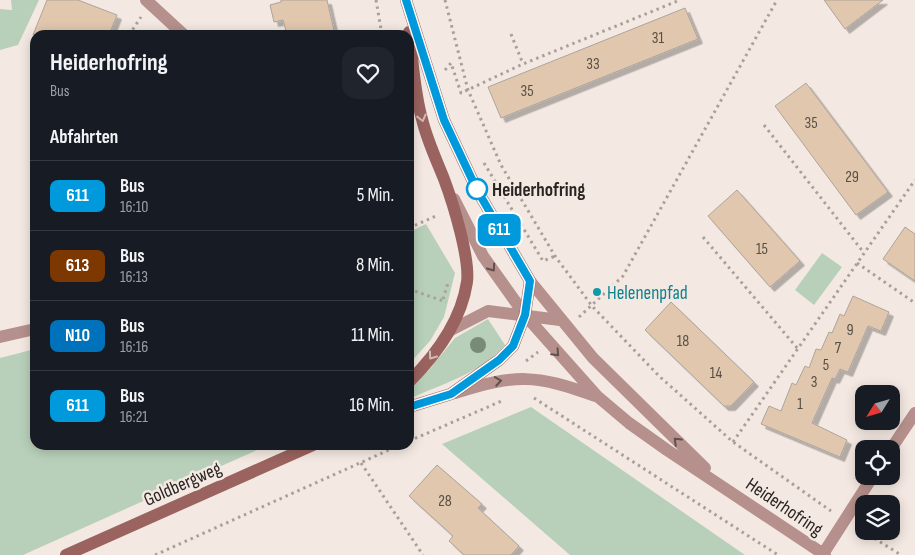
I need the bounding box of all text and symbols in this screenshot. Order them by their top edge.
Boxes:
house number: 31 [652,29,665,48]
button: heart [342,47,394,99]
text: Heiderhofring [50,48,168,77]
house number: 33 [586,55,600,74]
text: Bus [50,82,70,101]
house number: 35 [520,82,534,101]
one-way arrow [416,113,427,122]
house number: 35 [804,114,818,133]
text: Abfahrten [50,126,118,149]
house number: 29 [845,168,859,187]
text: Bus [120,175,145,198]
marker: Heiderhofring [466,178,488,200]
place label: Heiderhofring [492,179,585,202]
text: 5 Min. [357,184,394,207]
text: 611 [66,185,89,206]
text: 16:10 [120,198,148,217]
line badge: 611 [470,214,528,246]
text: 611 [488,219,510,240]
house number: 15 [756,240,768,259]
text: Bus [120,245,145,268]
text: 8 Min. [356,254,394,277]
text: 613 [66,255,89,276]
one-way arrow [486,263,495,272]
text: 16:13 [120,268,148,287]
place label: Helenenpfad [607,282,688,305]
marker: Helenenpfad [591,286,603,298]
text: Bus [120,315,145,338]
house number: 9 [846,321,854,340]
text: 11 Min. [351,324,394,347]
text: N10 [65,325,90,346]
house number: 18 [677,332,689,351]
text: 16:16 [120,338,148,357]
house number: 7 [835,339,842,358]
one-way arrow [550,347,559,356]
one-way arrow [429,350,438,360]
house number: 5 [823,356,829,375]
house number: 14 [710,364,722,383]
house number: 3 [811,373,817,392]
one-way arrow [493,376,502,386]
text: Bus [120,385,145,408]
north arrow [855,385,900,430]
map controls [855,385,900,540]
text: 16 Min. [349,394,394,417]
text: 611 [66,395,89,416]
house number: 1 [797,395,803,414]
text: 16:21 [120,408,148,427]
one-way arrow [674,438,683,447]
button: locate [855,440,900,485]
street label: Goldbergweg [140,457,225,512]
street label: Heiderhofring [741,473,827,542]
house number: 28 [438,492,452,511]
button: layers [855,495,900,540]

